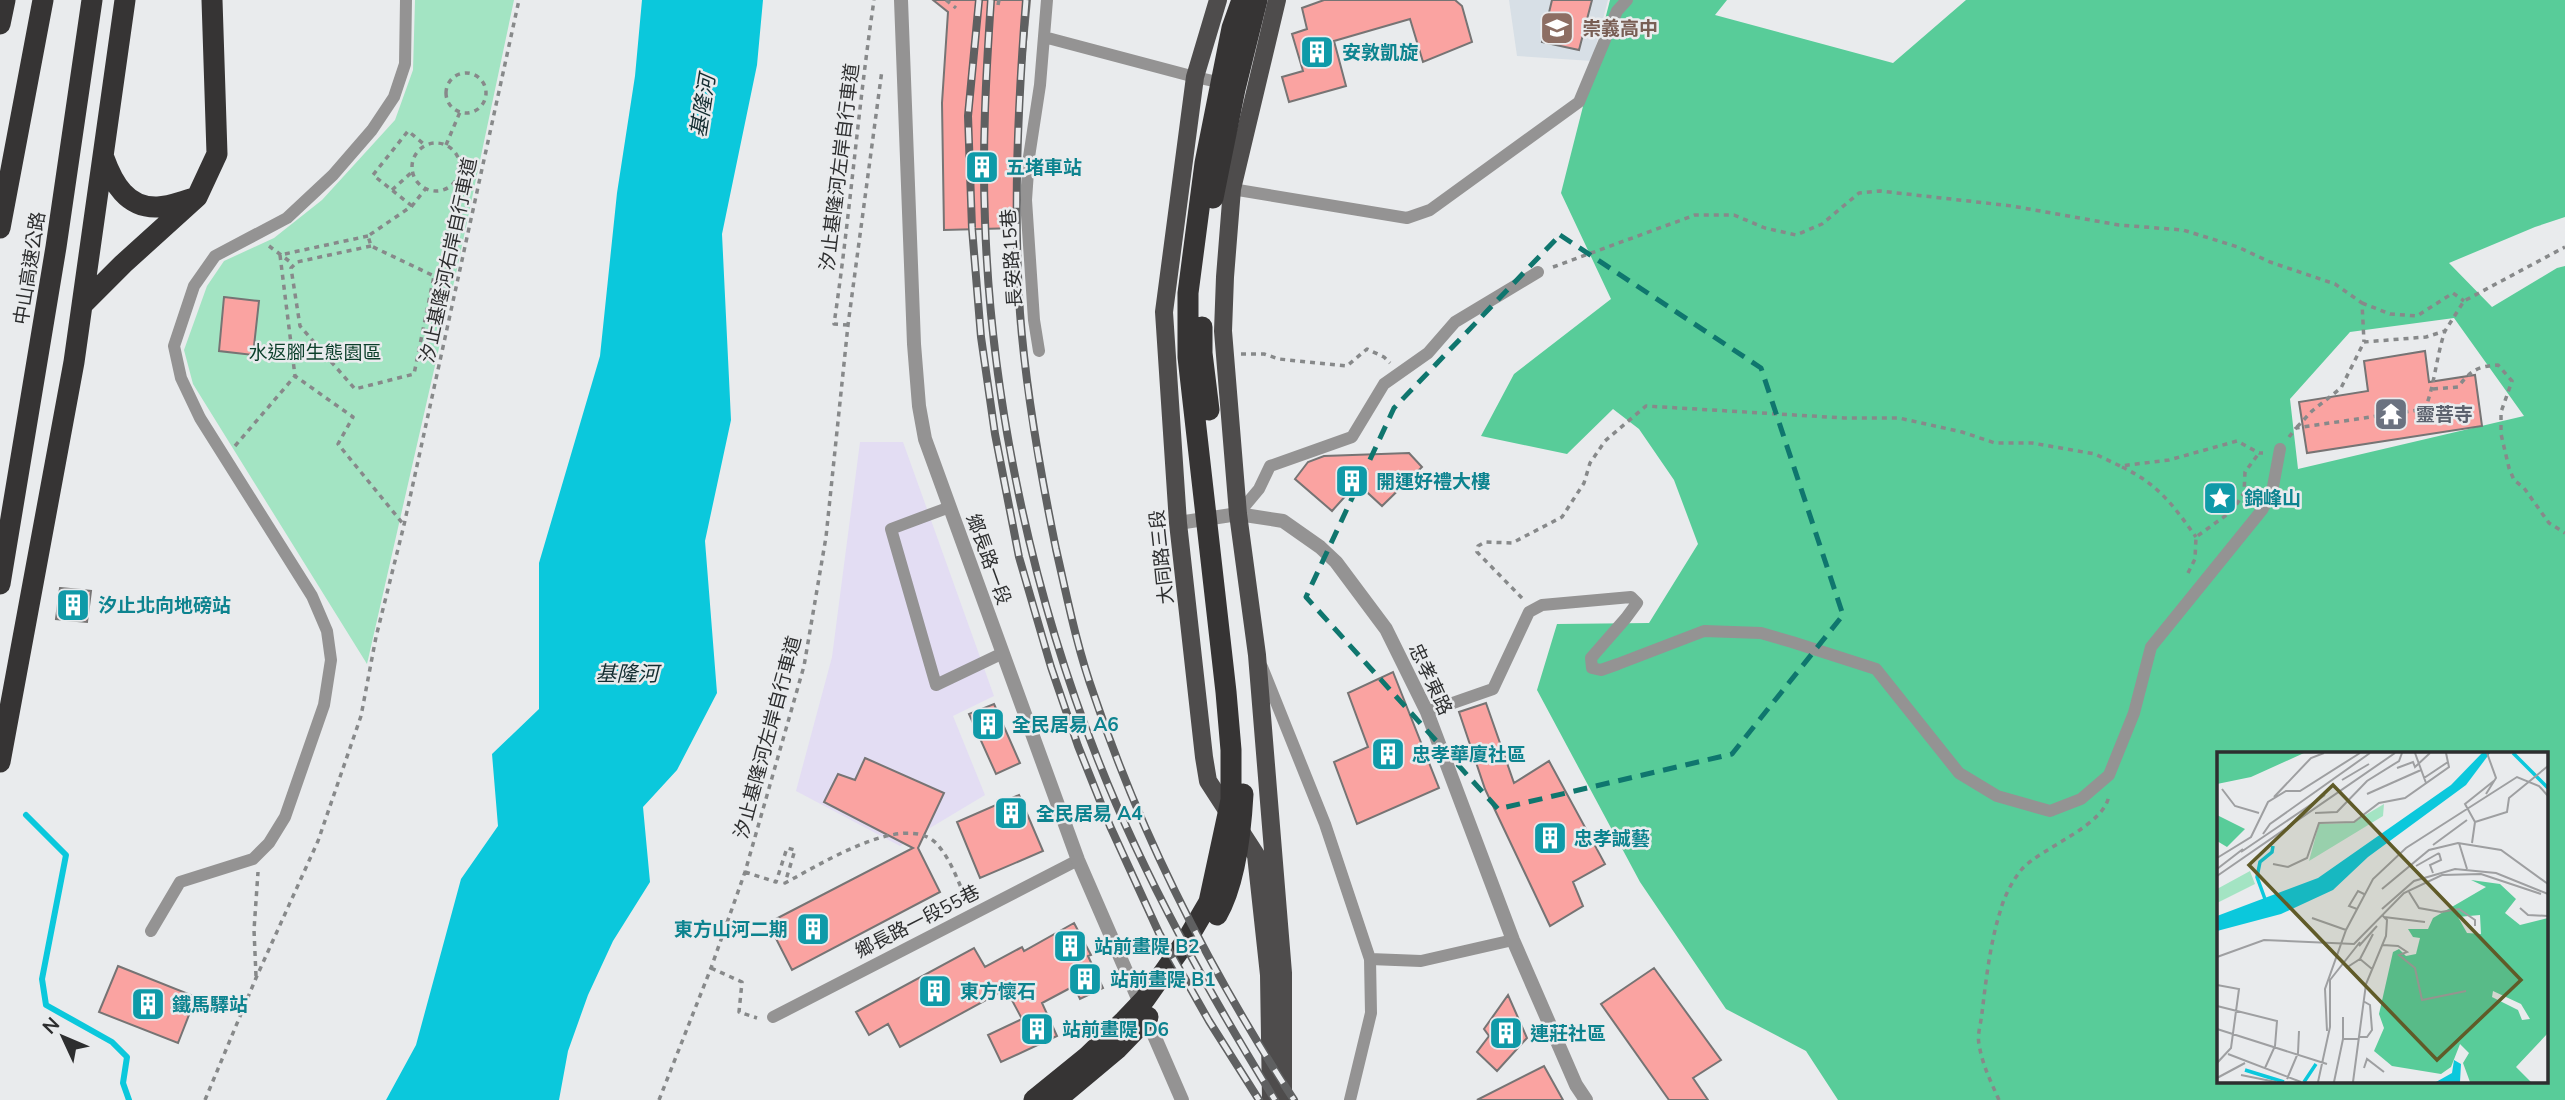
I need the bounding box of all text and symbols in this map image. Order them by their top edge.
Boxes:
school or university icon: 崇義高中 [1538,9,1576,47]
place label: 崇義高中 [1582,16,1658,42]
building icon: 安敦凱旋 [1298,33,1336,71]
place label: 安敦凱旋 [1342,40,1419,66]
street label: 汐止基隆河左岸自行車道 [814,62,866,272]
water label: 基隆河 [684,69,722,139]
building icon: 五堵車站 [963,148,1001,186]
street label: 汐止基隆河右岸自行車道 [415,155,483,365]
place label: 五堵車站 [1006,155,1082,181]
street label: 長安路15巷 [996,208,1028,308]
street label: 中山高速公路 [8,210,52,326]
park label: 水返腳生態園區 [248,340,382,366]
temple icon: 靈菩寺 [2372,395,2410,433]
place label: 靈菩寺 [2416,402,2473,428]
building icon: 開運好禮大樓 [1333,462,1371,500]
place label: 開運好禮大樓 [1376,469,1490,495]
place icon: 錦峰山 [2201,479,2239,517]
place label: 錦峰山 [2244,486,2301,512]
street label: 大同路三段 [1144,508,1180,606]
street label: 鄉長路一段 [960,510,1017,608]
building icon: 汐止北向地磅站 [54,586,92,624]
place label: 汐止北向地磅站 [98,593,231,619]
street label: 汐止基隆河左岸自行車道 [728,633,808,842]
street label: 忠孝東路 [1402,639,1458,719]
water label: 基隆河 [596,660,662,688]
building icon: 全民居易 A6 [969,705,1007,743]
place label: 全民居易 A6 [1012,712,1119,738]
building icon: 忠孝華廈社區 [1369,735,1407,773]
place label: 忠孝華廈社區 [1412,742,1526,768]
inset map [2217,752,2548,1082]
building icon: 全民居易 A4 [992,794,1030,832]
place label: 全民居易 A4 [1036,801,1143,827]
building icon: 忠孝誠藝 [1531,819,1569,857]
place label: 忠孝誠藝 [1574,826,1650,852]
street label: 鄉長路一段55巷 [851,879,984,965]
building icon: 東方山河二期 [794,910,832,948]
place label: 東方山河二期 [674,917,788,943]
building icon: 站前畫隄 B2 [1051,927,1089,965]
place label: 站前畫隄 B2 [1094,934,1200,960]
building icon: 站前畫隄 B1 [1066,960,1104,998]
place label: 站前畫隄 B1 [1110,967,1216,993]
building icon: 東方懷石 [916,972,954,1010]
place label: 東方懷石 [960,979,1036,1005]
building icon: 鐵馬驛站 [129,985,167,1023]
place label: 鐵馬驛站 [172,992,248,1018]
north arrow [28,1002,98,1072]
building icon: 站前畫隄 D6 [1018,1010,1056,1048]
text: N [37,1012,66,1040]
building icon: 連莊社區 [1487,1014,1525,1052]
place label: 站前畫隄 D6 [1062,1017,1169,1043]
place label: 連莊社區 [1530,1021,1606,1047]

